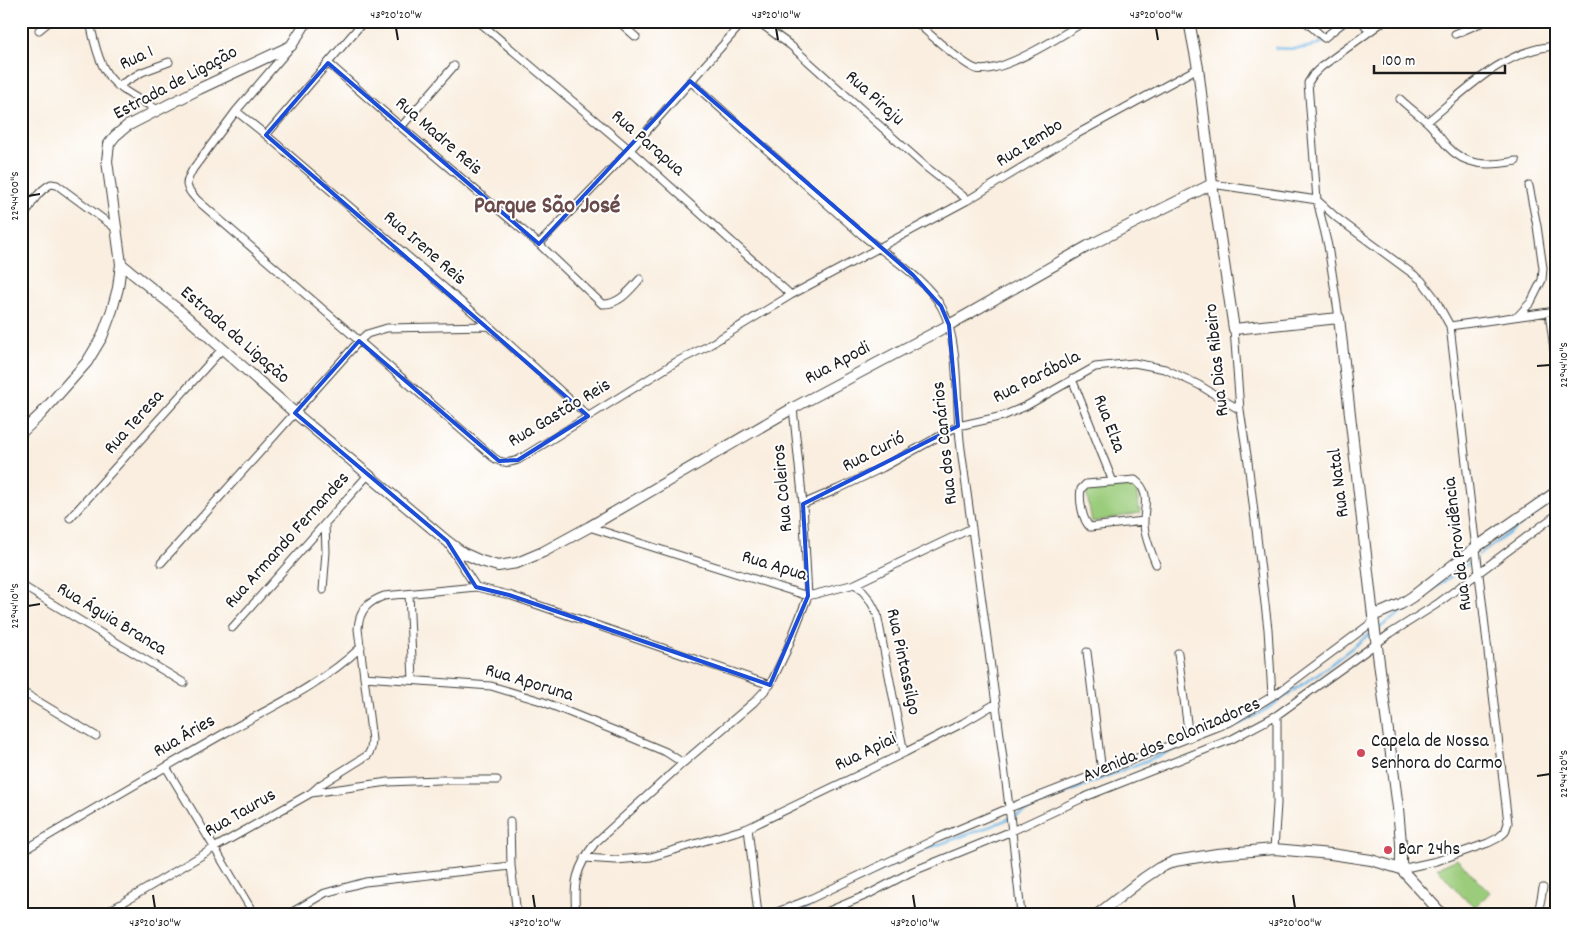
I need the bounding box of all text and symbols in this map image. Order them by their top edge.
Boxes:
text: 43°20'20"W [370,7,422,24]
text: 43°20'10"W [752,7,800,24]
text: 43°20'00"W [1130,7,1182,24]
street label: Rua 1 [115,39,159,79]
street label: Estrada de Ligação [109,40,243,128]
scale bar [1374,42,1506,74]
text: 100 m [1382,51,1415,73]
street label: Rua Piraju [838,65,910,133]
street label: Rua Madre Reis [388,91,488,183]
street label: Rua Parapua [604,104,691,184]
street label: Rua Iembo [991,113,1069,175]
text: 22°44'00"S [7,171,24,221]
district label: Parque São José [474,190,620,224]
street label: Rua Irene Reis [376,205,472,293]
street label: Estrada da Ligação [173,281,295,391]
street label: Rua Dias Ribeiro [1199,302,1237,418]
street label: Rua Apodi [800,335,876,393]
text: 22°44'10"S [1556,342,1573,388]
street label: Rua Parábola [989,344,1086,412]
street label: Rua Gastão Reis [503,373,617,455]
street label: Rua dos Canários [926,380,966,506]
street label: Rua Teresa [99,384,172,461]
street label: Rua Elza [1085,391,1132,458]
street label: Rua Curió [838,426,910,480]
street label: Rua Coleiros [767,443,801,533]
street label: Rua Natal [1322,446,1358,519]
street label: Rua Armando Fernandes [219,466,357,616]
street label: Rua da Providência [1437,475,1481,612]
street label: Rua Apua [738,544,811,590]
street label: Rua Águia Branca [51,576,172,664]
text: 22°44'10"S [7,583,24,629]
street label: Rua Pintassilgo [878,606,926,718]
street label: Rua Aporuna [481,658,578,711]
street label: Avenida dos Colonizadores [1079,691,1265,791]
street label: Rua Áries [149,708,221,766]
street label: Rua Apiai [831,726,902,780]
place label: Capela de Nossa Senhora do Carmo [1371,729,1503,778]
marker: Capela de Nossa Senhora do Carmo [1355,747,1367,759]
text: 22°44'20"S [1556,750,1573,798]
street label: Rua Taurus [200,783,282,845]
place label: Bar 24hs [1398,837,1460,864]
marker: Bar 24hs [1382,844,1394,856]
text: 43°20'30"W [129,915,181,932]
text: 43°20'20"W [509,915,561,932]
text: 43°20'10"W [891,915,939,932]
text: 43°20'00"W [1269,915,1321,932]

